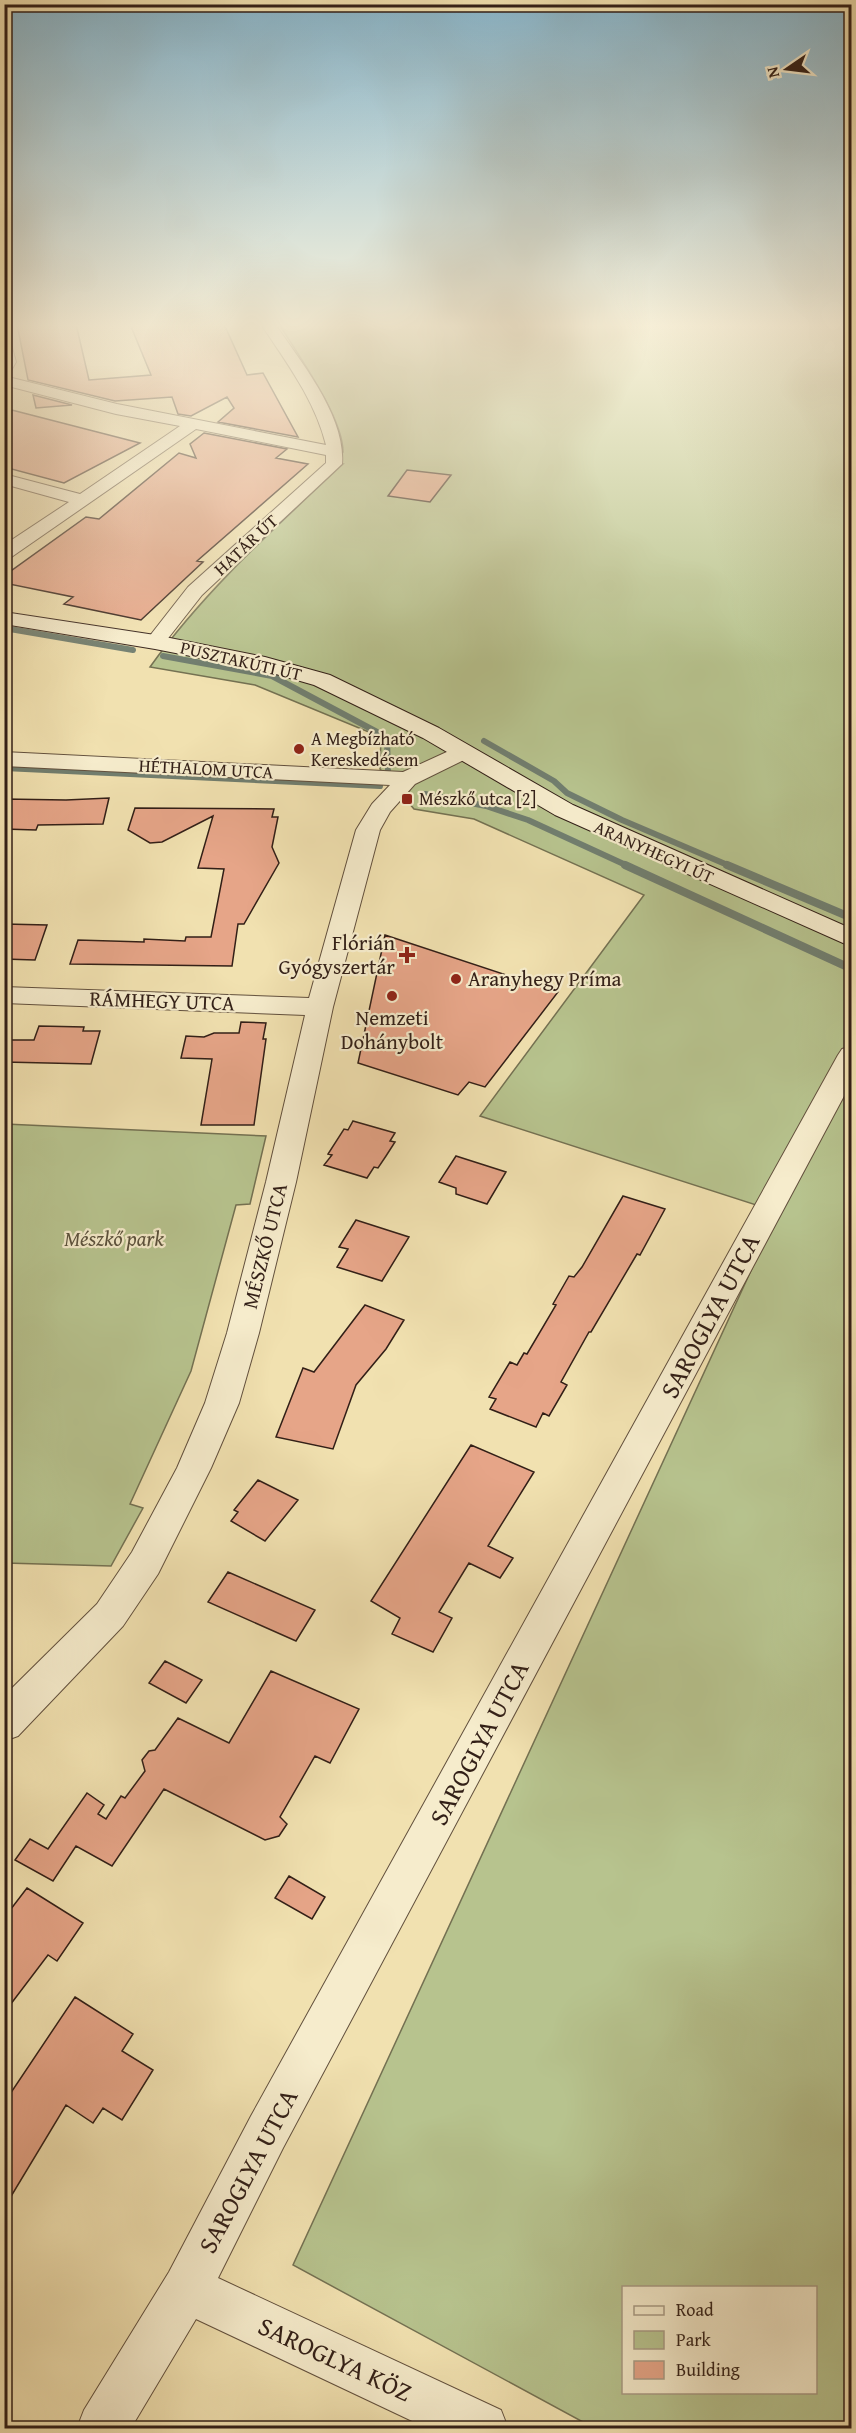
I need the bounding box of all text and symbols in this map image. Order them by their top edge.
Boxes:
north arrow [757,39,817,99]
text: N [759,64,785,81]
street label: HATÁR ÚT [207,508,284,582]
street label: PUSZTAKÚTI ÚT [178,633,304,688]
place label: A Megbízható Kereskedésem [311,725,419,773]
marker: A Megbízható Kereskedésem [292,742,306,756]
street label: HÉTHALOM UTCA [138,751,274,786]
place label: Mészkő utca [2] [419,785,536,812]
marker: Mészkő utca [2] [400,792,414,806]
street label: ARANYHEGYI ÚT [590,813,718,890]
place label: Flórián Gyógyszertár [279,927,395,982]
marker: Flórián Gyógyszertár [400,948,414,962]
place label: Aranyhegy Príma [468,963,622,994]
marker: Aranyhegy Príma [449,972,463,986]
street label: RÁMHEGY UTCA [89,982,235,1019]
marker: Nemzeti Dohánybolt [385,989,399,1003]
place label: Nemzeti Dohánybolt [341,1002,444,1057]
street label: MÉSZKŐ UTCA [234,1180,295,1312]
park label: Mészkő park [64,1223,164,1254]
street label: SAROGLYA UTCA [650,1226,769,1405]
street label: SAROGLYA UTCA [419,1653,538,1832]
street label: SAROGLYA UTCA [188,2081,307,2260]
legend [622,2286,817,2394]
text: Road [676,2296,714,2323]
street label: SAROGLYA KÖZ [252,2306,418,2411]
text: Park [676,2326,712,2353]
text: Building [676,2356,740,2383]

